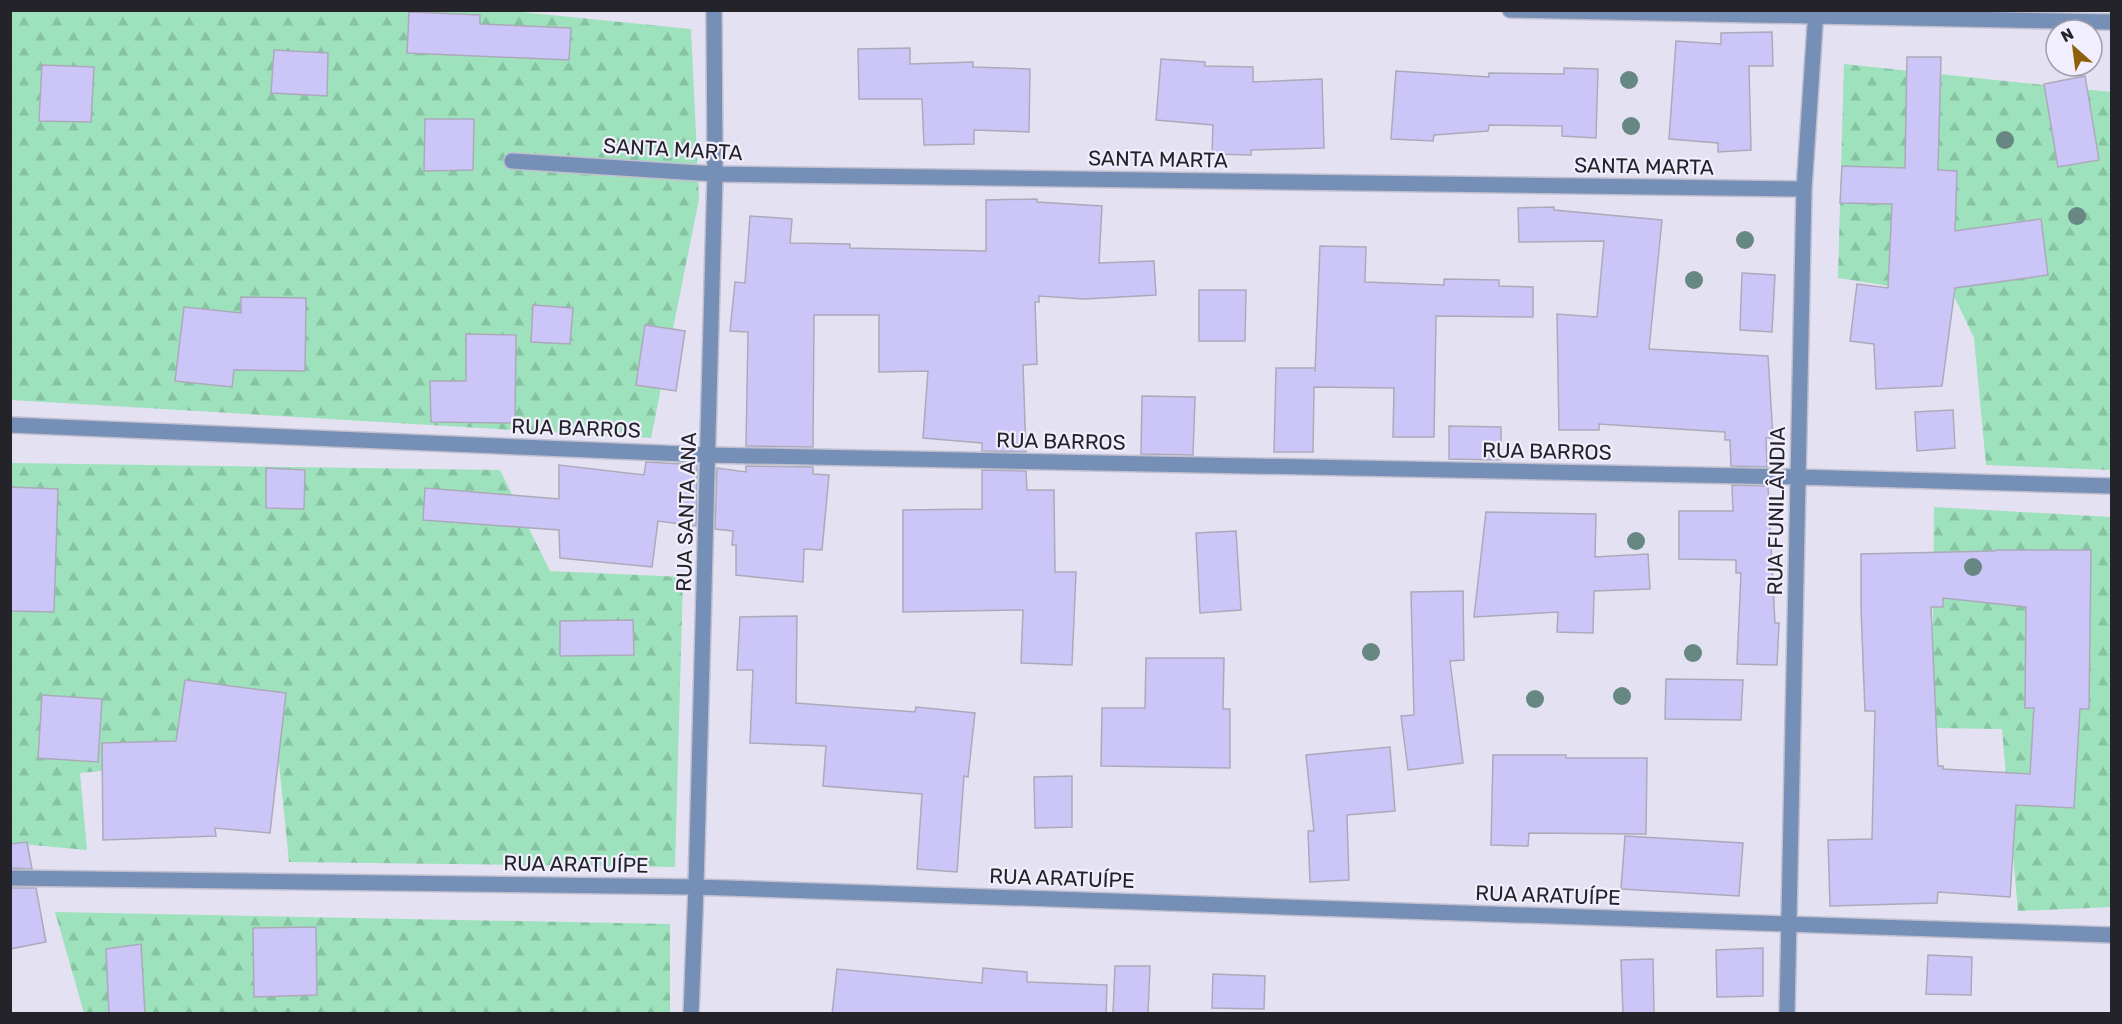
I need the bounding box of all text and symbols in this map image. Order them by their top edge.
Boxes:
north arrow [2044,18,2104,78]
text: N [2058,24,2077,46]
street label: SANTA MARTA [603,133,743,165]
street label: SANTA MARTA [1088,145,1228,173]
street label: SANTA MARTA [1574,152,1714,180]
street label: RUA BARROS [511,413,641,443]
street label: RUA FUNILÂNDIA [1762,426,1790,596]
street label: RUA BARROS [996,427,1126,455]
street label: RUA SANTA ANA [671,432,701,592]
street label: RUA BARROS [1482,437,1612,465]
street label: RUA ARATUÍPE [503,850,649,878]
street label: RUA ARATUÍPE [989,863,1135,893]
street label: RUA ARATUÍPE [1475,880,1621,910]

